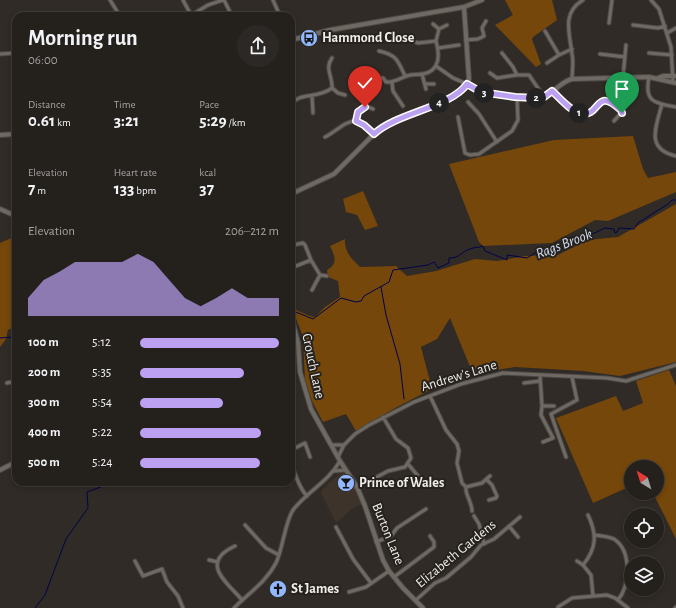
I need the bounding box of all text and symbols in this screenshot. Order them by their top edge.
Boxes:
button: share [237,25,279,67]
text: Morning run [28,27,138,49]
bus stop icon: Hammond Close [299,28,319,48]
place label: Hammond Close [322,31,415,45]
text: 06:00 [28,54,58,67]
pin [348,66,382,107]
icon: check [354,72,376,94]
pin [605,72,639,113]
icon: arrive [611,78,633,100]
pin: 3 [474,83,494,103]
text: 3 [482,87,486,98]
pin: 2 [526,88,546,108]
text: 2 [533,92,539,103]
pin: 4 [429,93,449,113]
text: 4 [436,97,442,108]
text: Distance [28,99,65,110]
text: Time [114,99,136,110]
text: Pace [199,99,219,110]
pin: 1 [569,103,589,123]
text: 1 [577,107,581,118]
text: 0.61 [28,112,55,129]
text: 3:21 [114,112,139,129]
text: 5:29 [199,112,227,129]
text: km [55,117,71,128]
text: /km [227,117,246,128]
text: Elevation [28,167,68,178]
text: Heart rate [114,167,157,178]
text: kcal [199,167,216,178]
text: 7 [28,180,35,197]
text: 133 [114,180,134,197]
text: 37 [199,180,214,197]
text: m [35,185,46,196]
text: bpm [134,185,156,196]
text: Elevation [28,225,75,238]
text: 206–212 m [225,225,279,238]
water label: Rags Brook [534,226,594,262]
street label: Crouch Lane [299,332,327,400]
text: 100 m [28,336,59,349]
text: 5:12 [92,336,111,349]
street label: Andrew's Lane [419,358,499,394]
text: 200 m [28,366,60,379]
text: 5:35 [92,366,111,379]
text: 300 m [28,396,60,409]
text: 5:54 [92,396,112,409]
text: 400 m [28,426,61,439]
text: 5:22 [92,426,112,439]
text: 500 m [28,456,60,469]
text: 5:24 [92,456,113,469]
north arrow [624,460,664,500]
map controls [624,460,664,596]
bar icon: Prince of Wales [336,473,356,493]
place label: Prince of Wales [359,476,444,490]
street label: Burton Lane [369,501,407,567]
button: locate [624,508,664,548]
street label: Elizabeth Gardens [413,517,499,591]
button: layers [624,556,664,596]
church icon: St James [268,579,288,599]
place label: St James [291,582,339,596]

